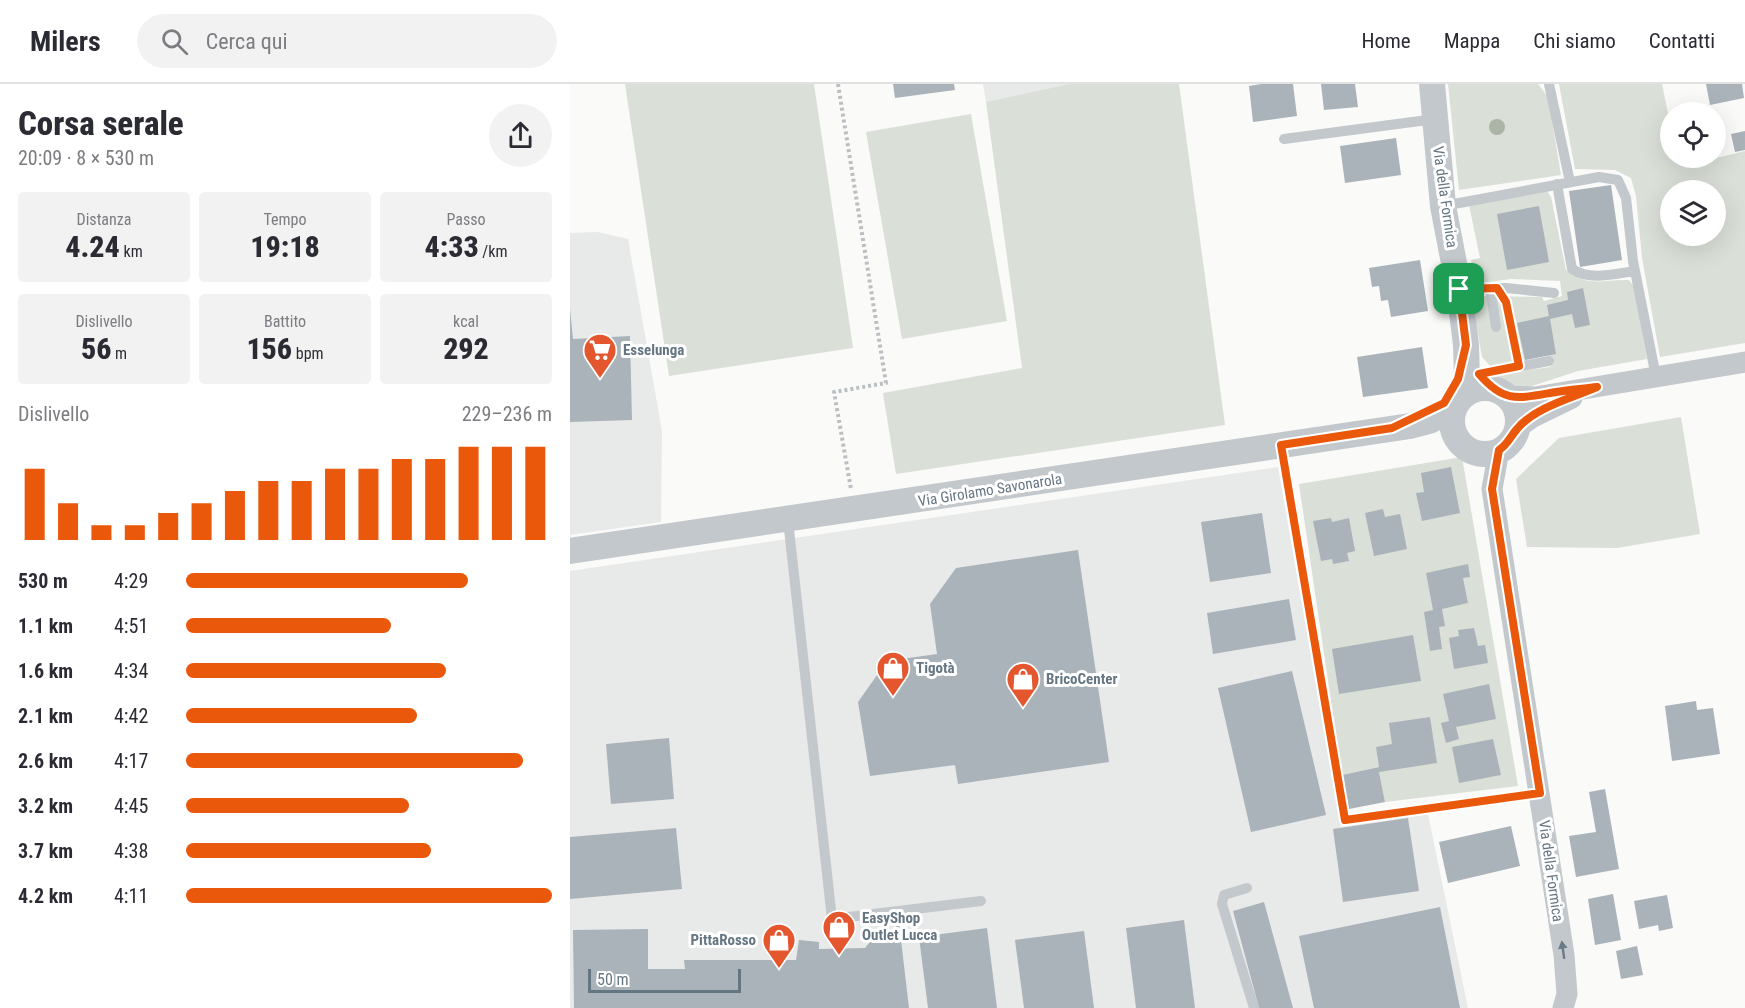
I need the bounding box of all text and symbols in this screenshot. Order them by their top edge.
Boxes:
search box [137,14,557,68]
text: Milers [30,25,101,58]
icon: search [158,25,191,58]
text: Cerca qui [206,29,287,54]
text: Home [1361,29,1411,53]
text: Mappa [1444,29,1500,53]
text: Chi siamo [1533,29,1616,53]
text: Contatti [1649,29,1715,53]
map controls [1660,102,1726,246]
button: locate [1660,102,1726,168]
text: Corsa serale [18,104,184,143]
button: share [489,104,552,167]
street label: Via della Formica [1429,145,1461,249]
text: 20:09 · 8 × 530 m [18,146,154,170]
button: layers [1660,180,1726,246]
text: Distanza [77,210,131,229]
text: Tempo [263,210,307,229]
text: Passo [446,210,486,229]
text: 4.24 [65,229,120,264]
text: 19:18 [250,229,320,264]
text: 4:33 [424,229,479,264]
text: km [120,242,143,261]
text: /km [479,242,508,261]
pin [1433,263,1484,314]
icon: arrive [1442,272,1475,305]
text: Dislivello [75,312,133,331]
text: Battito [264,312,306,331]
text: kcal [453,312,479,331]
text: 56 [81,331,111,366]
text: 156 [246,331,292,366]
text: 292 [443,331,489,366]
supermarket icon: Esselunga [582,332,618,379]
place label: Esselunga [623,341,684,359]
text: m [111,344,127,363]
text: bpm [292,344,324,363]
text: Dislivello [18,402,89,426]
text: 229–236 m [462,402,552,426]
street label: Via Girolamo Savonarola [917,470,1063,510]
text: 530 m [18,569,68,593]
text: 4:29 [114,569,148,593]
text: 1.1 km [18,614,73,638]
text: 4:51 [114,614,148,638]
shop icon: Tigotà [875,650,911,697]
text: 1.6 km [18,659,73,683]
text: 4:34 [114,659,148,683]
place label: Tigotà [916,659,955,677]
shop icon: BricoCenter [1005,661,1041,708]
place label: BricoCenter [1046,670,1117,688]
text: 2.1 km [18,704,73,728]
text: 4:42 [114,704,148,728]
text: 2.6 km [18,749,73,773]
text: 4:17 [114,749,148,773]
text: 3.2 km [18,794,73,818]
text: 4:45 [114,794,148,818]
street label: Via della Formica [1535,819,1567,923]
text: 3.7 km [18,839,73,863]
text: 4:38 [114,839,148,863]
text: 4.2 km [18,884,73,908]
text: 4:11 [114,884,148,908]
shop icon: EasyShop Outlet Lucca [821,909,857,956]
place label: EasyShop Outlet Lucca [862,909,937,944]
shop icon: PittaRosso [761,922,797,969]
place label: PittaRosso [691,931,756,949]
one-way arrow [1558,941,1567,960]
scale bar [588,966,741,994]
text: 50 m [597,970,629,989]

